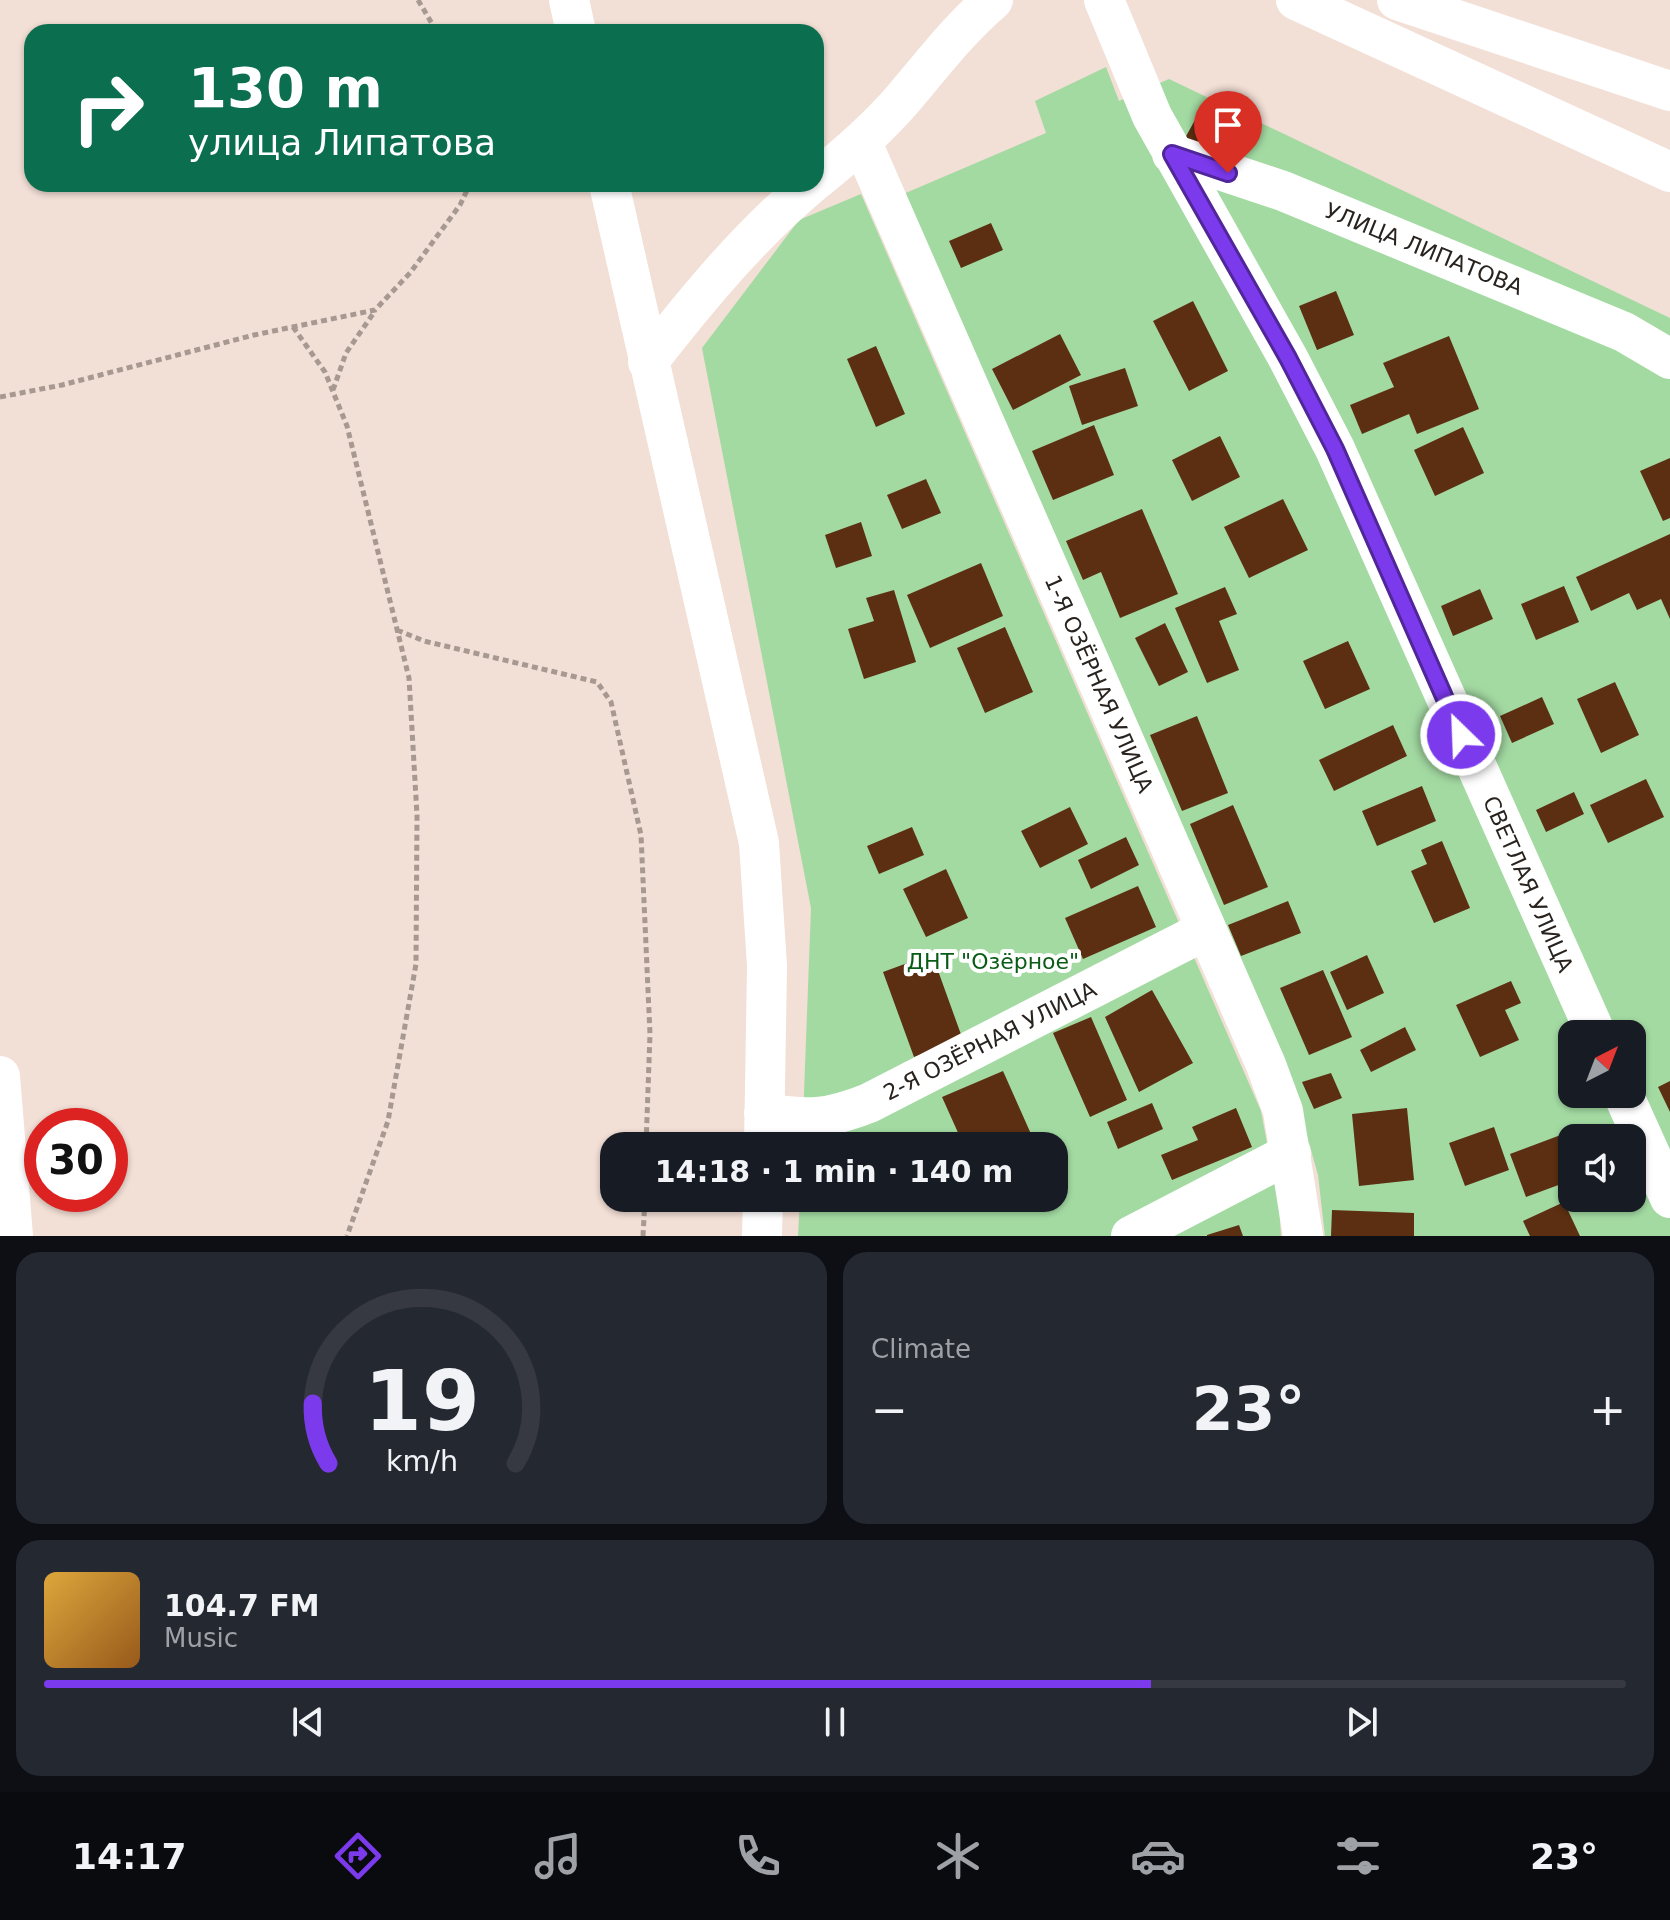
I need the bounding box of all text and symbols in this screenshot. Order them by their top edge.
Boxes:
text: 130 m [188,55,383,120]
icon: right [56,56,160,160]
pin [1194,91,1262,173]
icon: arrive [1206,103,1250,147]
text: улица Липатова [188,122,496,163]
street label: УЛИЦА ЛИПАТОВА [1321,198,1527,300]
street label: 1-Я ОЗЁРНАЯ УЛИЦА [1040,571,1158,797]
position arrow [1419,693,1503,777]
street label: СВЕТЛАЯ УЛИЦА [1478,792,1578,976]
park label: ДНТ "Озёрное" [907,949,1079,974]
street label: 2-Я ОЗЁРНАЯ УЛИЦА [880,976,1100,1106]
north arrow [1558,1020,1646,1108]
map controls [1558,1020,1646,1212]
speed limit sign: 30 [24,1108,128,1212]
button: sound [1558,1124,1646,1212]
text: 14:18 · 1 min · 140 m [655,1154,1013,1189]
text: Climate [871,1334,971,1364]
text: 19 [364,1353,479,1450]
text: 23° [1192,1374,1305,1444]
text: − [871,1384,908,1435]
text: + [1589,1384,1626,1435]
text: km/h [385,1444,458,1478]
text: 104.7 FM [164,1588,320,1623]
text: Music [164,1623,238,1653]
icon: previous [286,1700,330,1744]
icon: pause [813,1700,857,1744]
icon: next [1340,1700,1384,1744]
icon: directions [330,1828,386,1884]
icon: music [530,1828,586,1884]
icon: phone [730,1828,786,1884]
icon: climate [930,1828,986,1884]
icon: car [1130,1828,1186,1884]
icon: filters [1330,1828,1386,1884]
text: 14:17 [72,1836,187,1877]
text: 23° [1530,1836,1598,1877]

